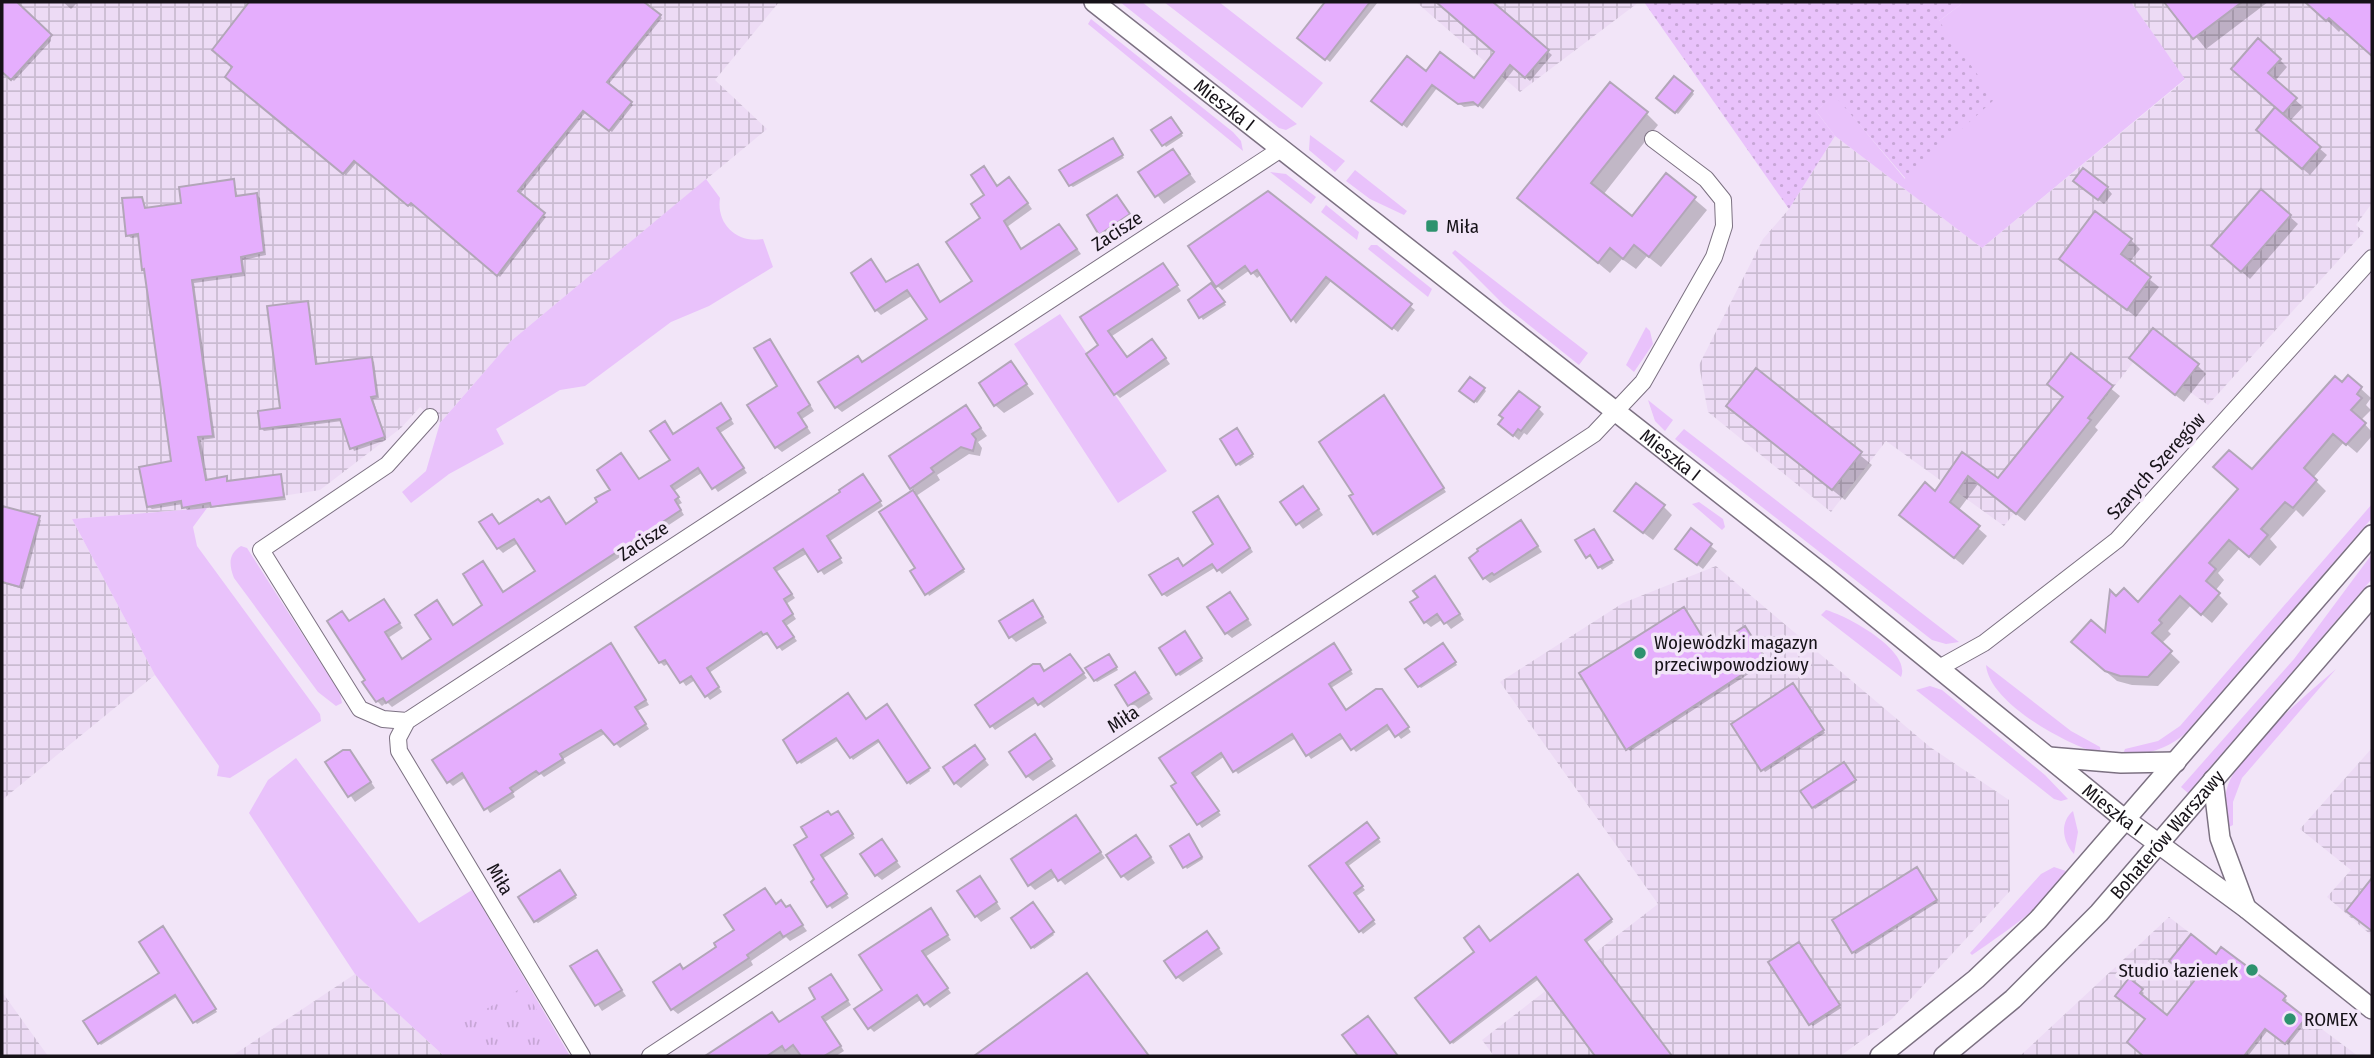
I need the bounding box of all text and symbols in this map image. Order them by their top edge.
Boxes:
street label: Mieszka I [1190,74,1259,135]
street label: Zacisze [1087,206,1147,256]
place label: Miła [1446,215,1479,238]
marker: Miła [1424,218,1440,234]
street label: Szarych Szeregów [2102,407,2210,524]
street label: Mieszka I [1636,424,1705,485]
street label: Zacisze [613,516,673,566]
place label: Wojewódzki magazyn przeciwpowodziowy [1654,631,1818,676]
marker: Wojewódzki magazyn przeciwpowodziowy [1632,645,1648,661]
street label: Miła [1103,700,1143,738]
street label: Bohaterów Warszawy [2105,765,2229,904]
street label: Mieszka I [2078,778,2148,840]
street label: Miła [482,859,518,899]
place label: Studio łazienek [2118,959,2238,982]
marker: Studio łazienek [2244,962,2260,978]
place label: ROMEX [2304,1008,2358,1031]
marker: ROMEX [2282,1011,2298,1027]

